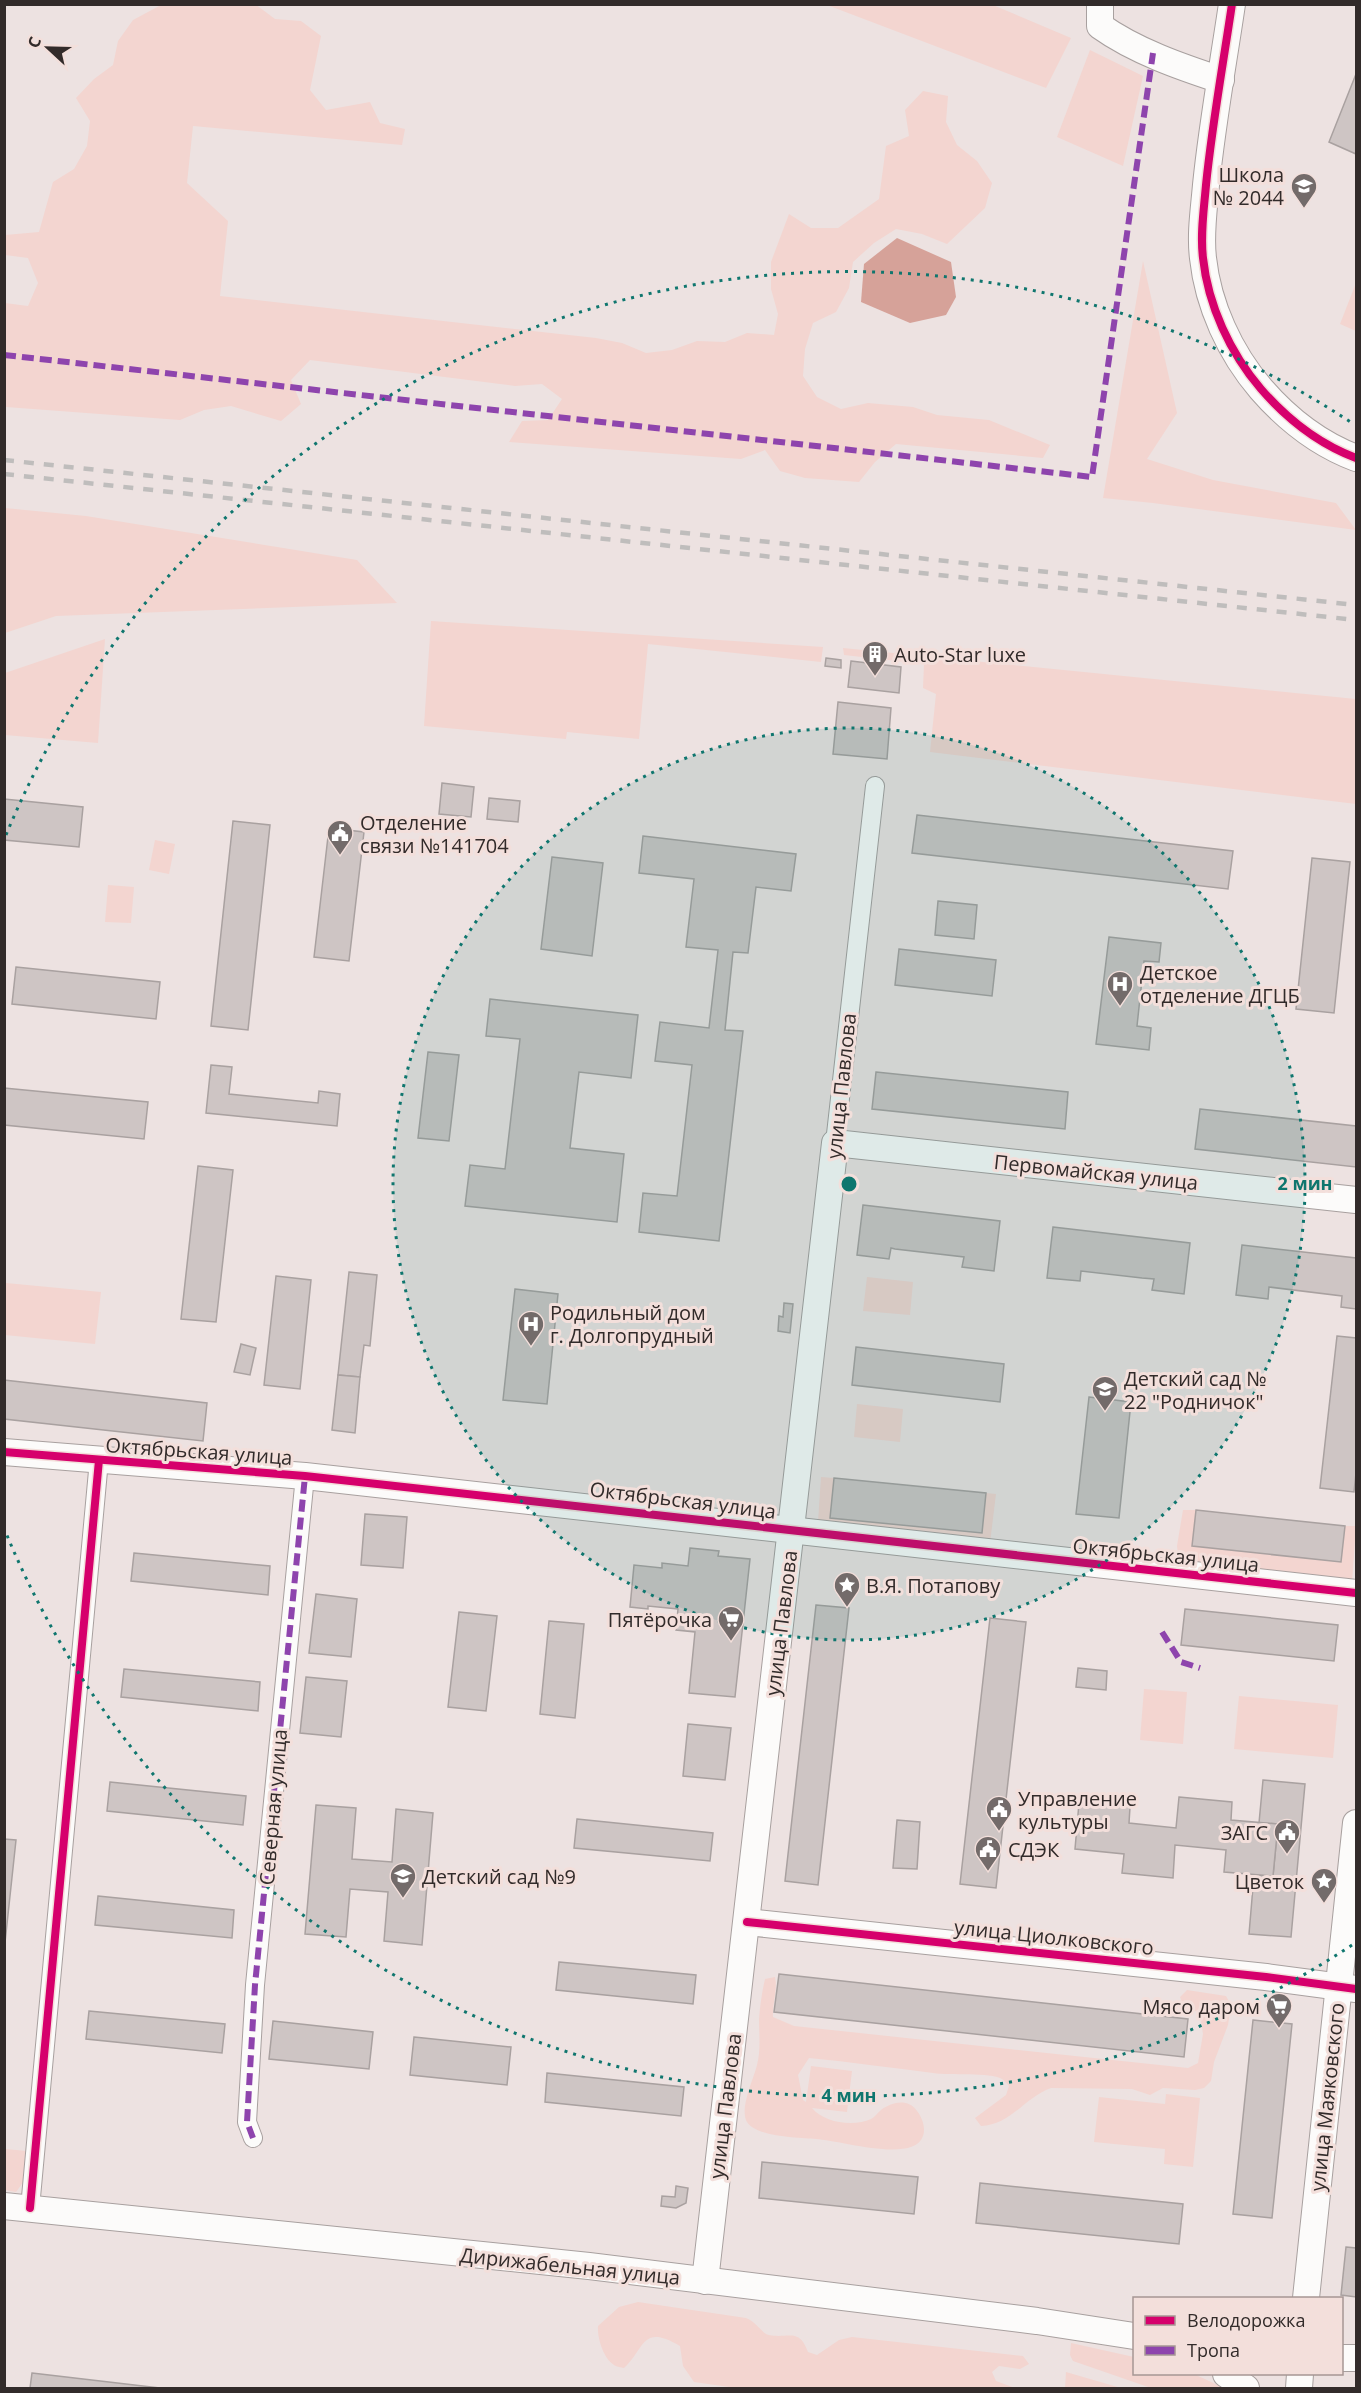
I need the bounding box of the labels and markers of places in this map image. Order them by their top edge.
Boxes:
place label: Школа № 2044 [1213,161,1285,211]
school or university icon: Школа № 2044 [1289,171,1319,209]
building icon: Auto-Star luxe [860,639,890,677]
place label: Auto-Star luxe [894,641,1026,668]
place label: Отделение связи №141704 [360,809,509,859]
public building icon: Отделение связи №141704 [325,818,355,856]
place label: Детское отделение ДГЦБ [1140,959,1300,1009]
hospital icon: Детское отделение ДГЦБ [1105,969,1135,1007]
centre of rings [839,1174,859,1194]
place label: Родильный дом г. Долгопрудный [550,1299,714,1349]
hospital icon: Родильный дом г. Долгопрудный [516,1309,546,1347]
place label: Детский сад № 22 "Родничок" [1124,1365,1267,1415]
school or university icon: Детский сад № 22 "Родничок" [1090,1374,1120,1412]
place icon: В.Я. Потапову [832,1570,862,1608]
place label: В.Я. Потапову [866,1572,1001,1599]
supermarket icon: Пятёрочка [716,1604,746,1642]
place label: Пятёрочка [608,1606,712,1633]
place label: Управление культуры [1018,1785,1137,1835]
public building icon: Управление культуры [984,1794,1014,1832]
public building icon: ЗАГС [1272,1817,1302,1855]
place label: ЗАГС [1221,1819,1268,1846]
public building icon: СДЭК [973,1834,1003,1872]
place label: СДЭК [1008,1836,1060,1863]
school or university icon: Детский сад №9 [388,1861,418,1899]
place label: Детский сад №9 [422,1863,576,1890]
place icon: Цветок [1309,1866,1339,1904]
place label: Цветок [1235,1868,1305,1895]
supermarket icon: Мясо даром [1264,1991,1294,2029]
place label: Мясо даром [1143,1993,1260,2020]

